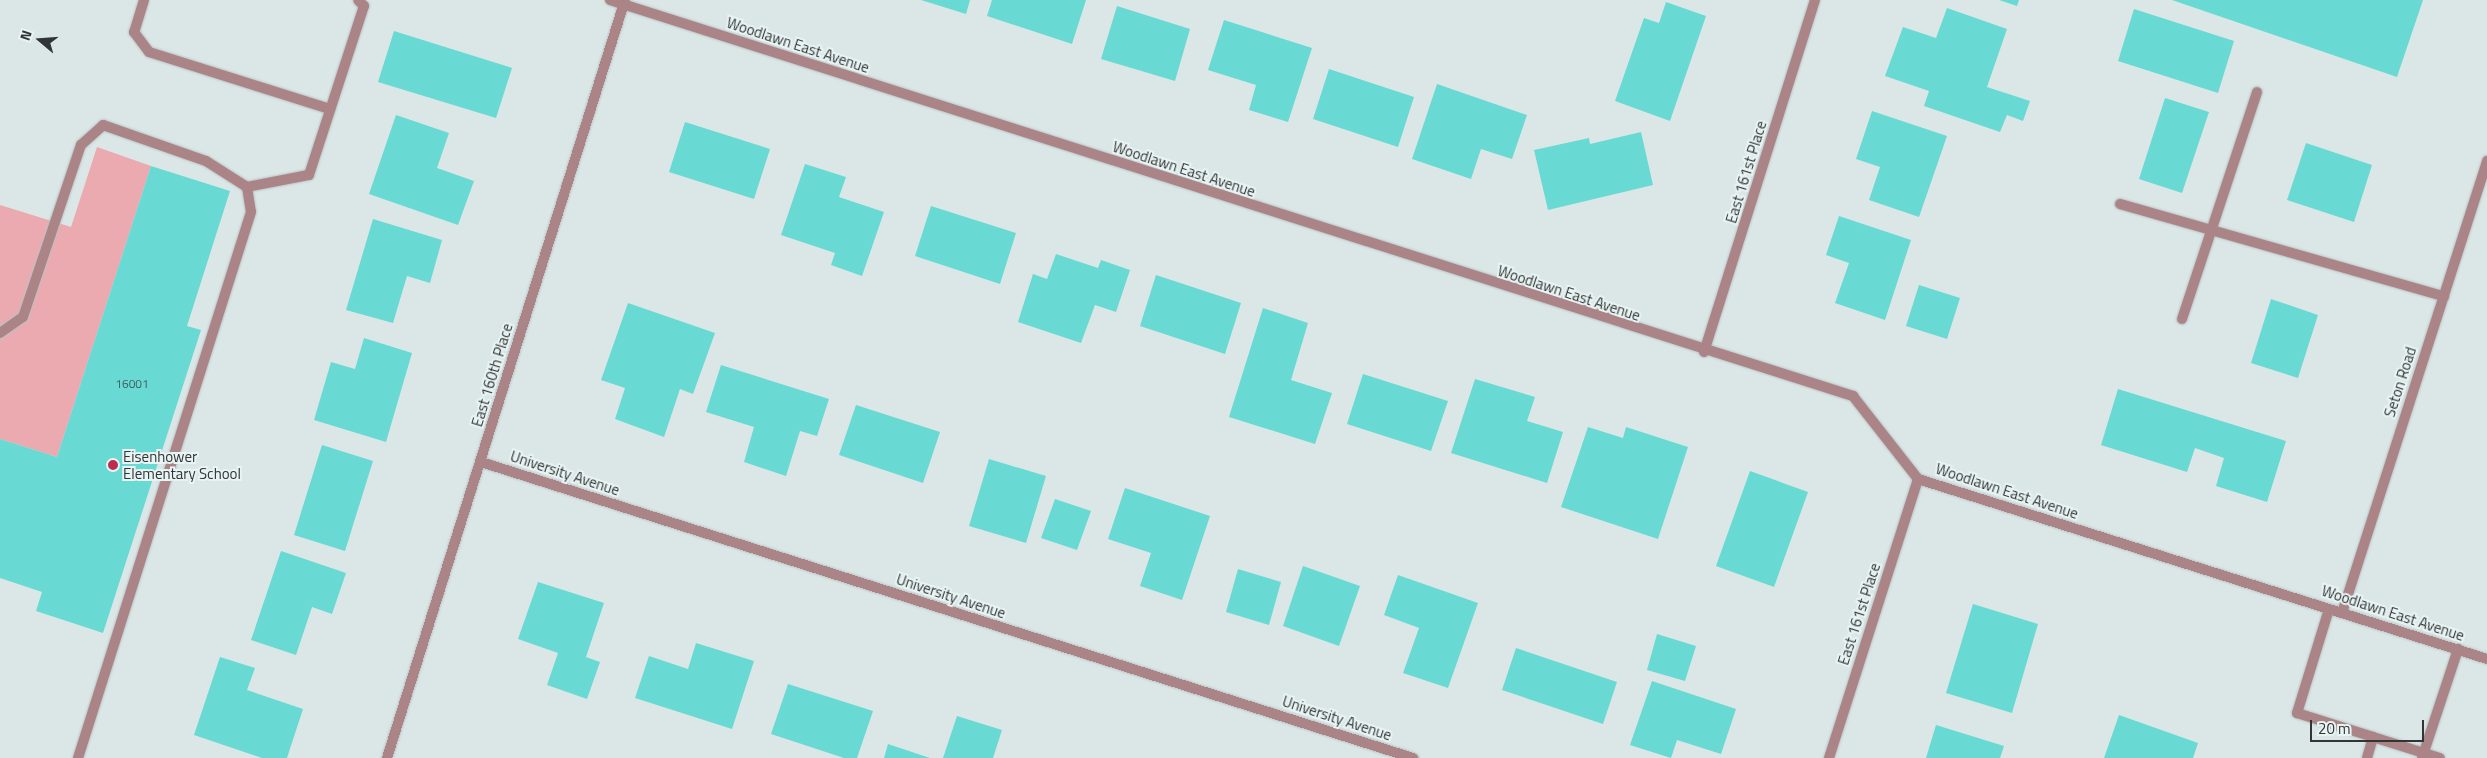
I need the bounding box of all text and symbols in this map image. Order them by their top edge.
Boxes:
street label: Woodlawn East Avenue [724,13,872,77]
north arrow [15,15,65,65]
text: N [14,27,37,43]
street label: East 161st Place [1722,119,1770,225]
street label: Woodlawn East Avenue [1110,137,1258,201]
street label: Woodlawn East Avenue [1495,261,1643,325]
street label: East 160th Place [468,321,516,429]
street label: Seton Road [2380,345,2420,419]
house number: 16001 [115,377,149,391]
place label: Eisenhower Elementary School [123,447,241,482]
street label: University Avenue [508,447,622,499]
marker: Eisenhower Elementary School [107,459,119,471]
street label: Woodlawn East Avenue [1933,459,2081,523]
street label: East 161st Place [1834,561,1884,667]
street label: University Avenue [894,570,1008,622]
street label: Woodlawn East Avenue [2319,581,2467,645]
street label: University Avenue [1280,692,1394,744]
scale bar [2312,710,2426,742]
text: 20 m [2318,717,2351,740]

